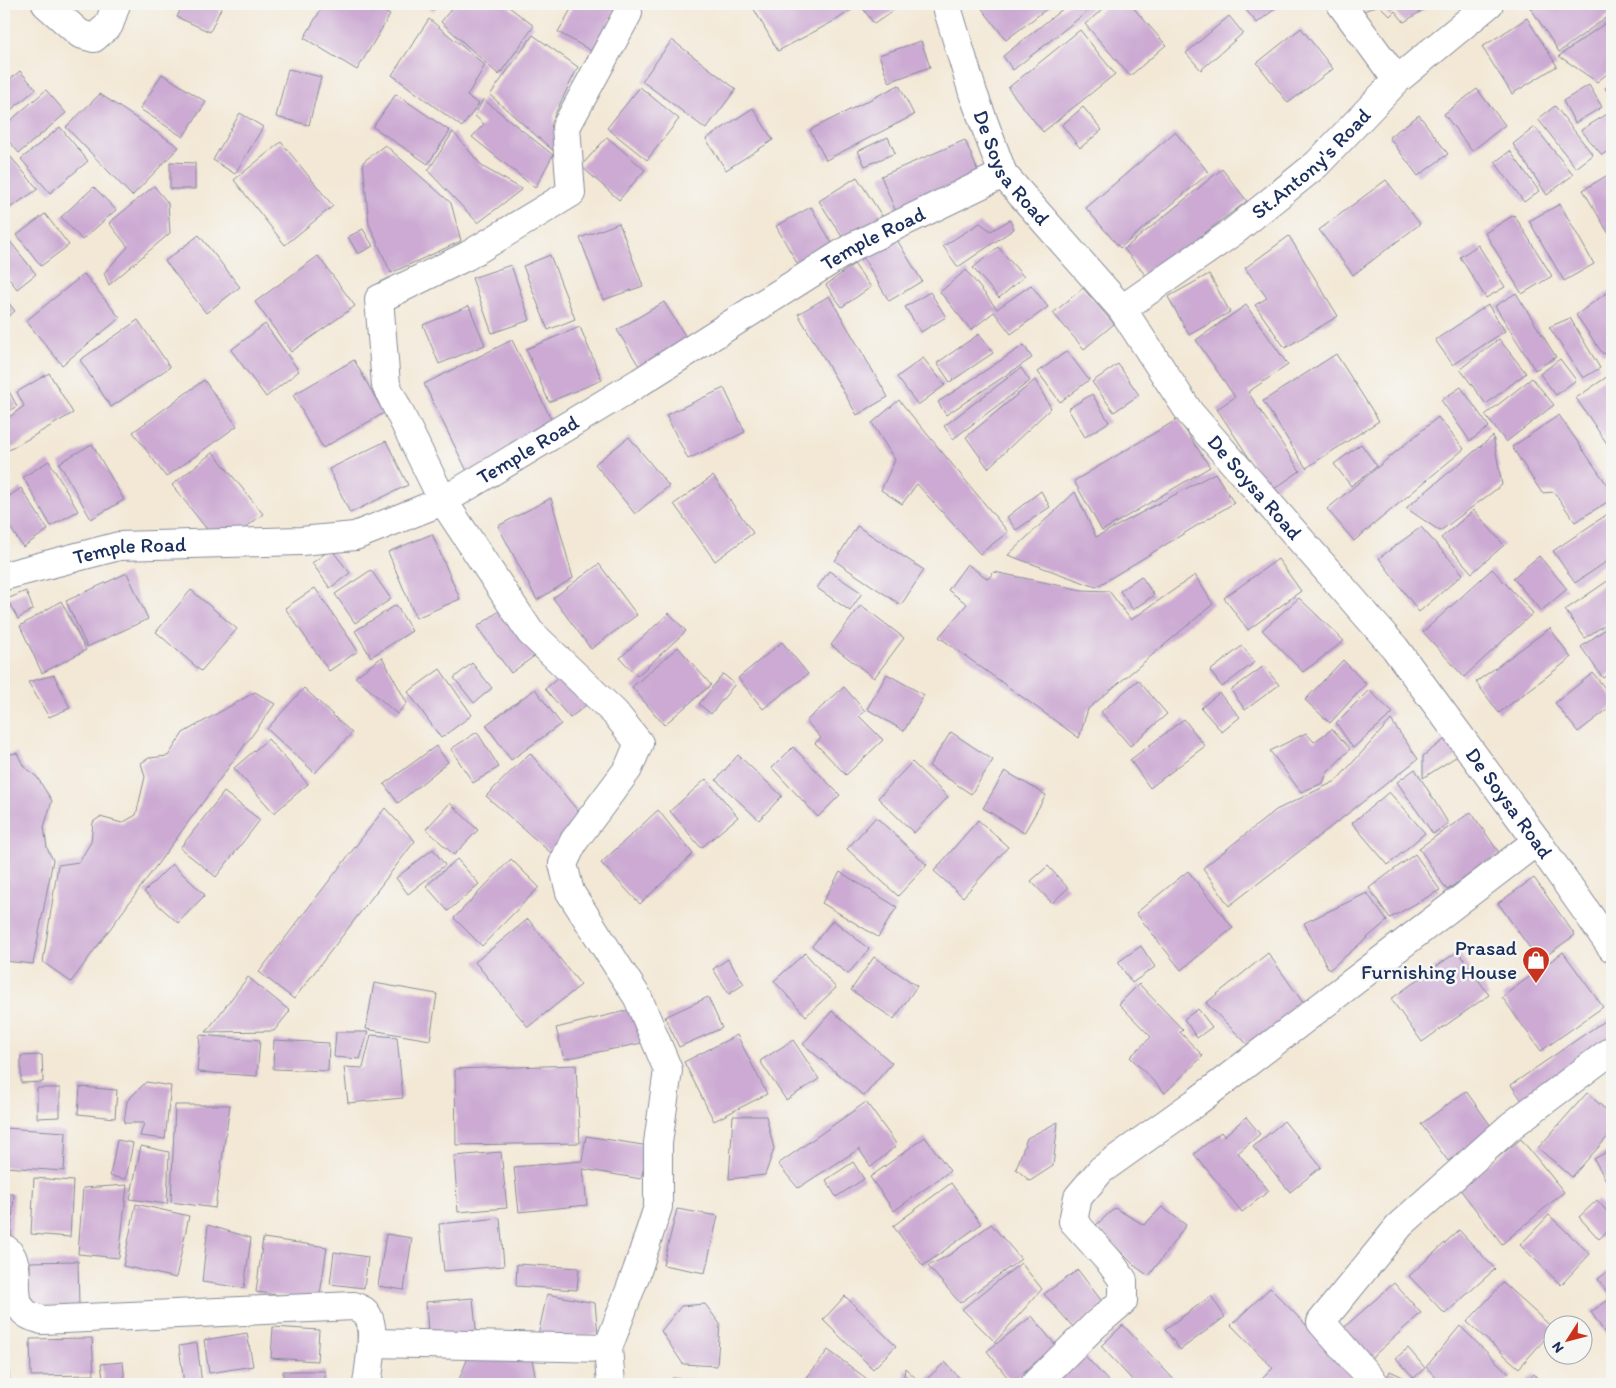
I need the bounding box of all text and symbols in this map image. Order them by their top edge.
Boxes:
street label: St.Antony's Road [1246,102,1376,224]
street label: De Soysa Road [968,107,1056,231]
street label: Temple Road [816,200,929,276]
street label: Temple Road [472,409,583,490]
street label: De Soysa Road [1202,429,1308,545]
street label: Temple Road [70,531,187,569]
street label: De Soysa Road [1460,742,1559,864]
place label: Prasad Furnishing House [1361,935,1518,984]
shop icon: Prasad Furnishing House [1521,945,1551,984]
north arrow [1544,1316,1594,1366]
text: N [1548,1339,1568,1356]

